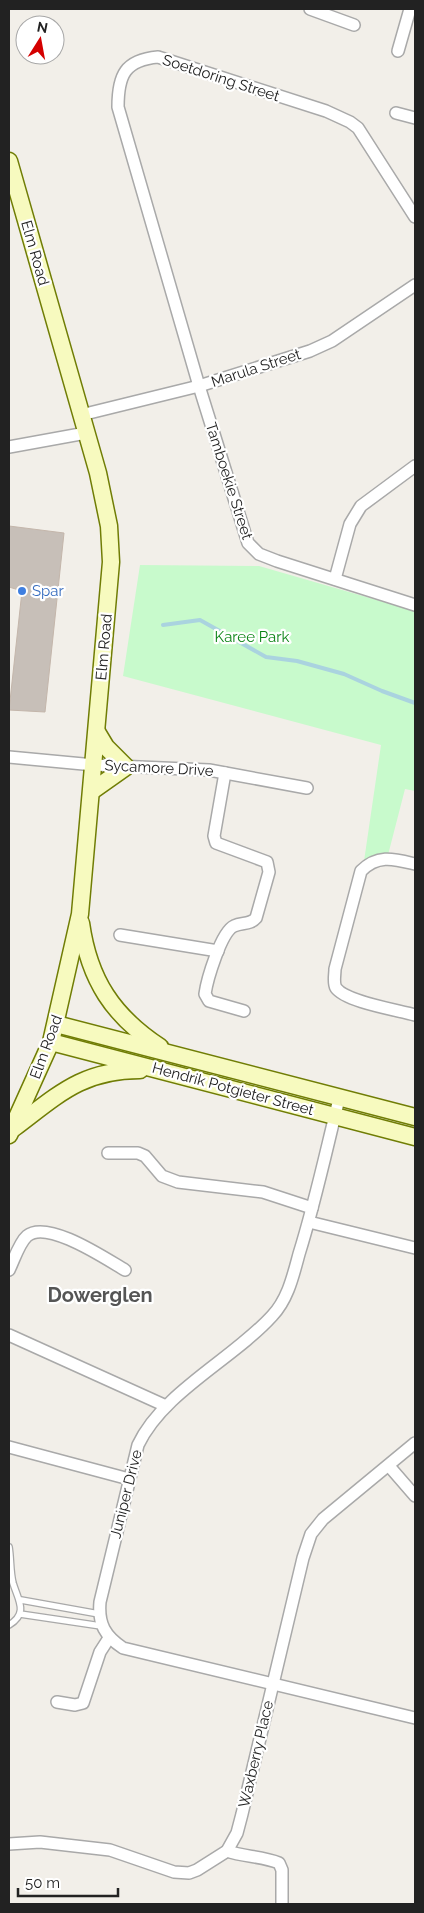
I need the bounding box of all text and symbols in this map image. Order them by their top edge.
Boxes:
north arrow [15,15,65,65]
text: N [36,18,49,36]
street label: Soetdoring Street [160,51,282,105]
street label: Elm Road [17,218,53,288]
street label: Marula Street [209,345,303,391]
street label: Tamboekie Street [202,420,256,542]
place label: Spar [32,582,65,600]
marker: Spar [16,585,28,597]
street label: Elm Road [92,613,116,681]
park label: Karee Park [215,628,290,646]
street label: Sycamore Drive [104,756,214,780]
street label: Elm Road [26,1013,66,1081]
street label: Hendrik Potgieter Street [150,1059,316,1119]
district label: Dowerglen [47,1283,153,1307]
street label: Juniper Drive [106,1448,146,1540]
street label: Waxberry Place [235,1699,277,1809]
scale bar [18,1866,118,1898]
text: 50 m [25,1874,60,1892]

